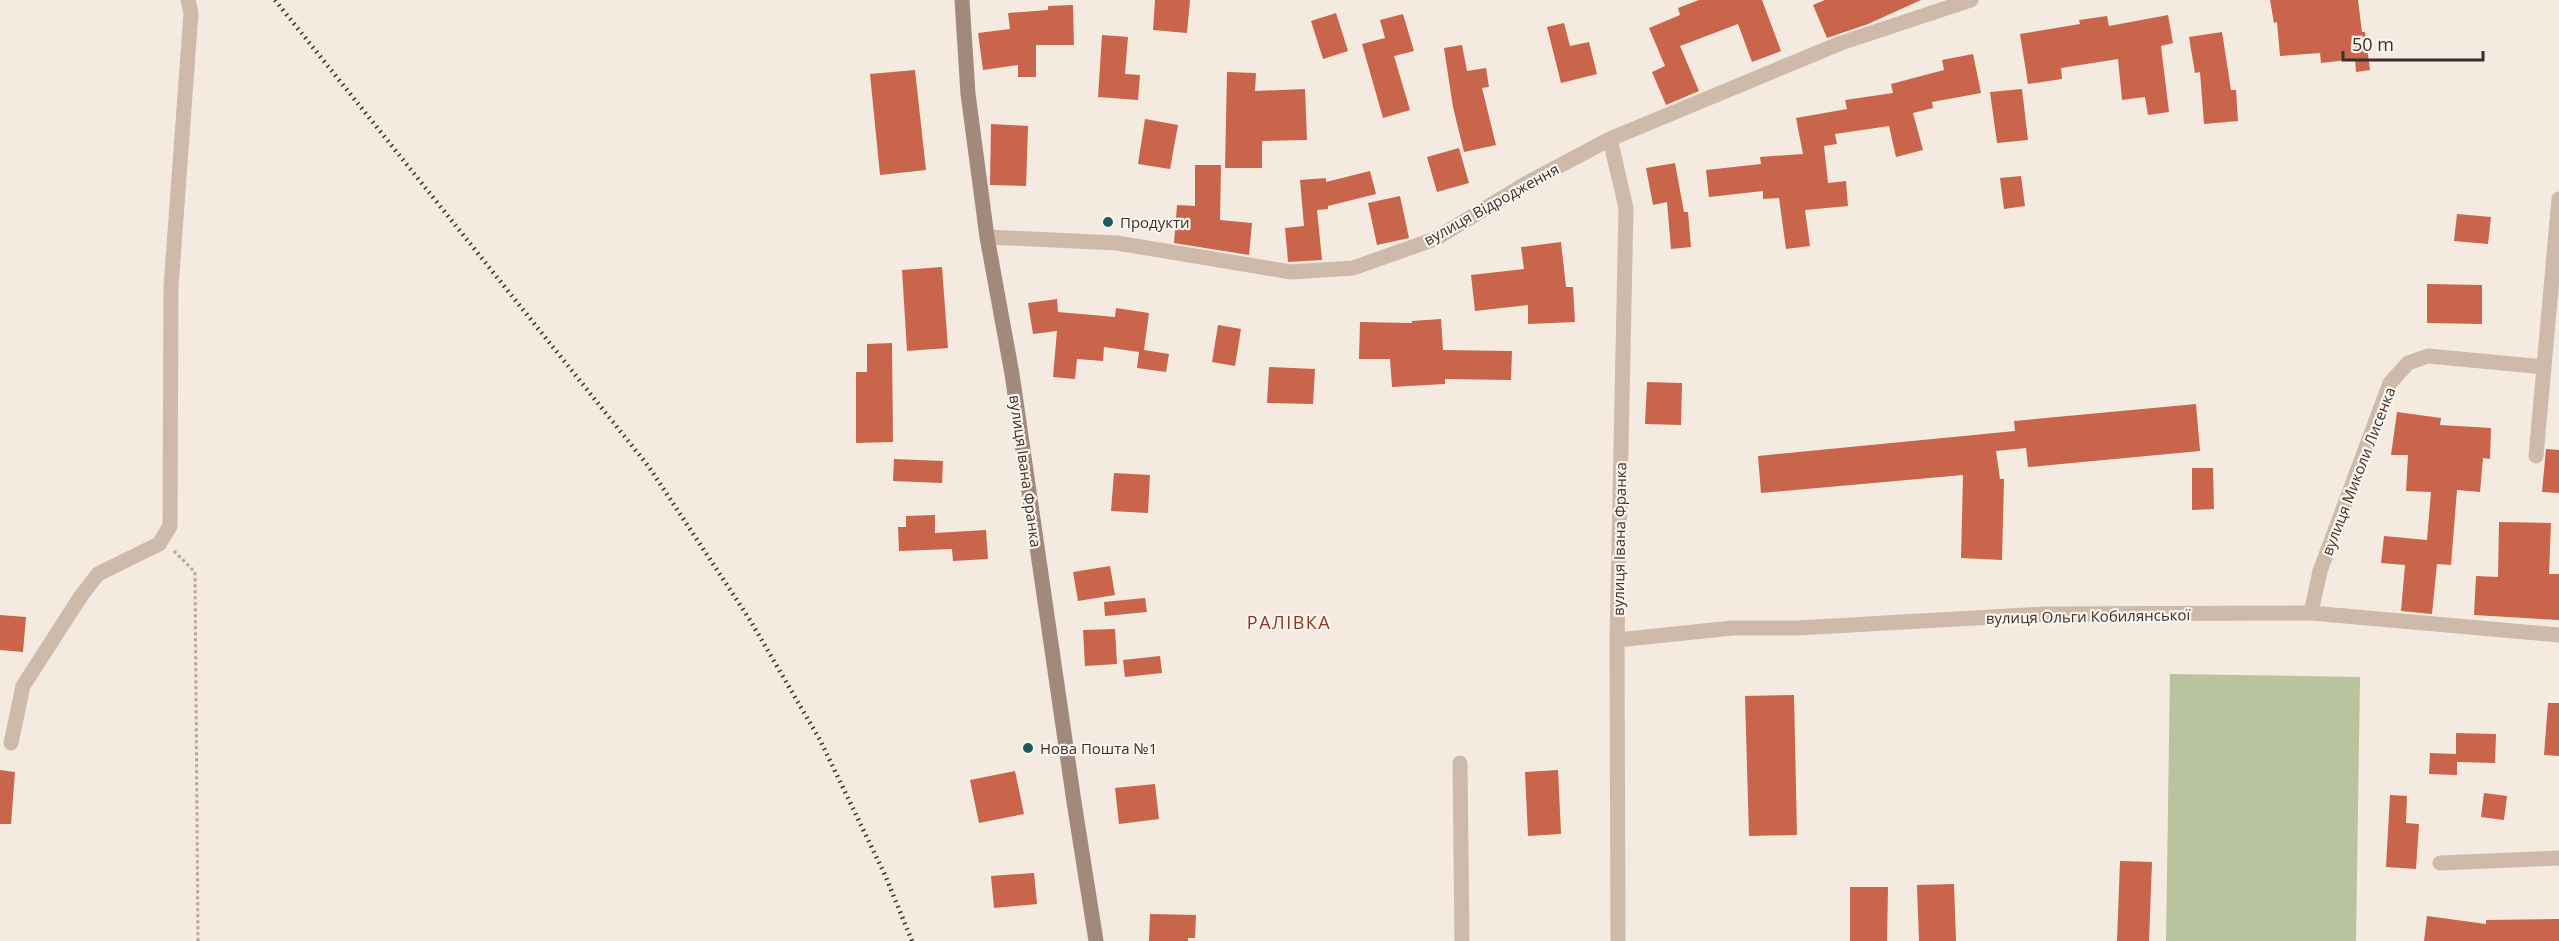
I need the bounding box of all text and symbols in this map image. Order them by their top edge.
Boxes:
scale bar [2343,24,2482,62]
text: 50 m [2352,32,2394,56]
street label: вулиця Відродження [1420,159,1562,249]
place label: Продукти [1120,212,1190,232]
marker: Продукти [1101,215,1115,229]
street label: вулиця Миколи Лисенка [2317,384,2399,558]
street label: вулиця Івана Франка [1005,393,1047,549]
street label: вулиця Івана Франка [1608,462,1630,616]
street label: вулиця Ольги Кобилянської [1986,604,2191,628]
district label: РАЛІВКА [1247,610,1331,634]
place label: Нова Пошта №1 [1040,738,1157,758]
marker: Нова Пошта №1 [1021,741,1035,755]

